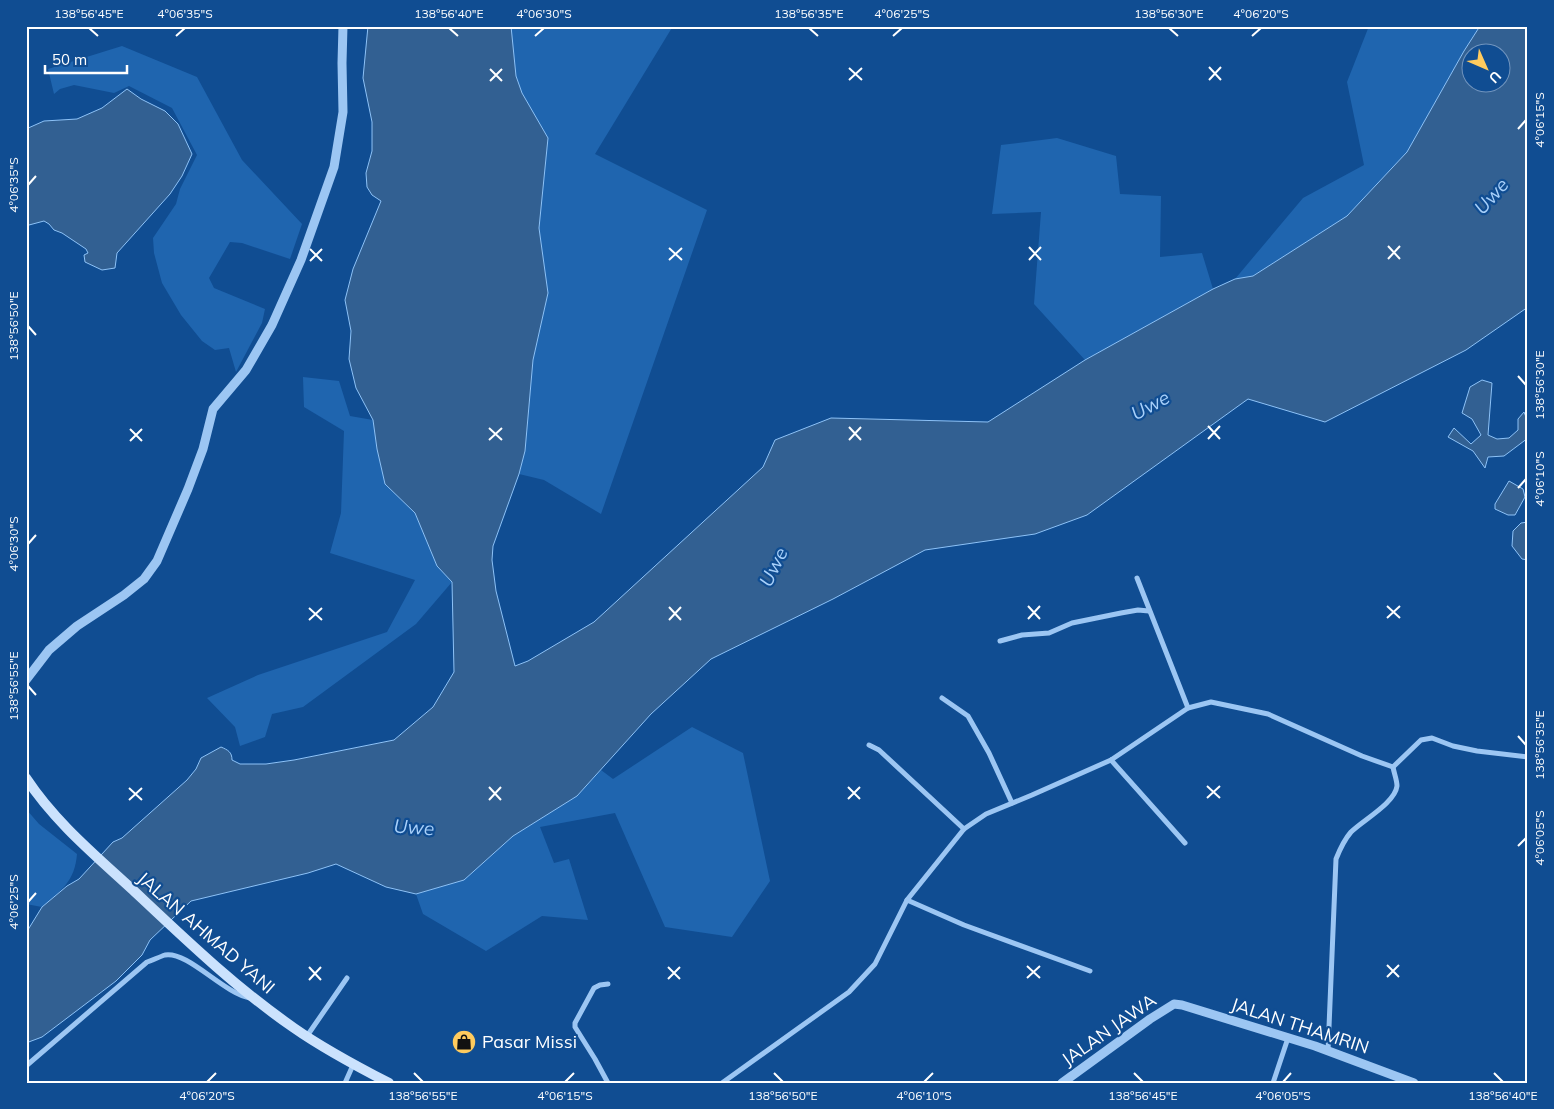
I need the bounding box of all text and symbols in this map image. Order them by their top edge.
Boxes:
text: 138°56'45"E [54,6,124,21]
text: 4°06'35"S [157,6,213,21]
text: 138°56'40"E [414,6,484,21]
text: 4°06'30"S [516,6,572,21]
text: 138°56'35"E [774,6,844,21]
text: 4°06'25"S [874,6,930,21]
text: 138°56'30"E [1134,6,1204,21]
text: 4°06'20"S [1233,6,1289,21]
scale bar [45,42,128,74]
north arrow [1462,42,1512,92]
text: 50 m [52,50,87,69]
text: U [1485,67,1505,87]
text: 4°06'15"S [1532,92,1547,148]
text: 4°06'35"S [6,157,21,213]
water label: Uwe [1469,173,1513,219]
text: 138°56'50"E [6,291,21,361]
text: 138°56'30"E [1532,350,1547,420]
water label: Uwe [1126,385,1174,425]
text: 4°06'10"S [1532,451,1547,507]
text: 4°06'30"S [6,516,21,572]
water label: Uwe [753,544,793,590]
text: 138°56'55"E [6,651,21,721]
text: 138°56'35"E [1532,710,1547,780]
text: 4°06'05"S [1532,810,1547,866]
water label: Uwe [393,814,435,840]
street label: JALAN AHMAD YANI [133,867,280,999]
text: 4°06'25"S [6,874,21,930]
street label: JALAN JAWA [1057,989,1161,1071]
street label: JALAN THAMRIN [1228,992,1372,1059]
shop icon: Pasar Missi [451,1029,477,1055]
place label: Pasar Missi [482,1030,577,1053]
text: 4°06'20"S [179,1088,235,1103]
text: 138°56'55"E [388,1088,458,1103]
text: 4°06'15"S [537,1088,593,1103]
text: 138°56'50"E [748,1088,818,1103]
text: 4°06'10"S [896,1088,952,1103]
text: 138°56'45"E [1108,1088,1178,1103]
text: 4°06'05"S [1255,1088,1311,1103]
text: 138°56'40"E [1468,1088,1538,1103]

